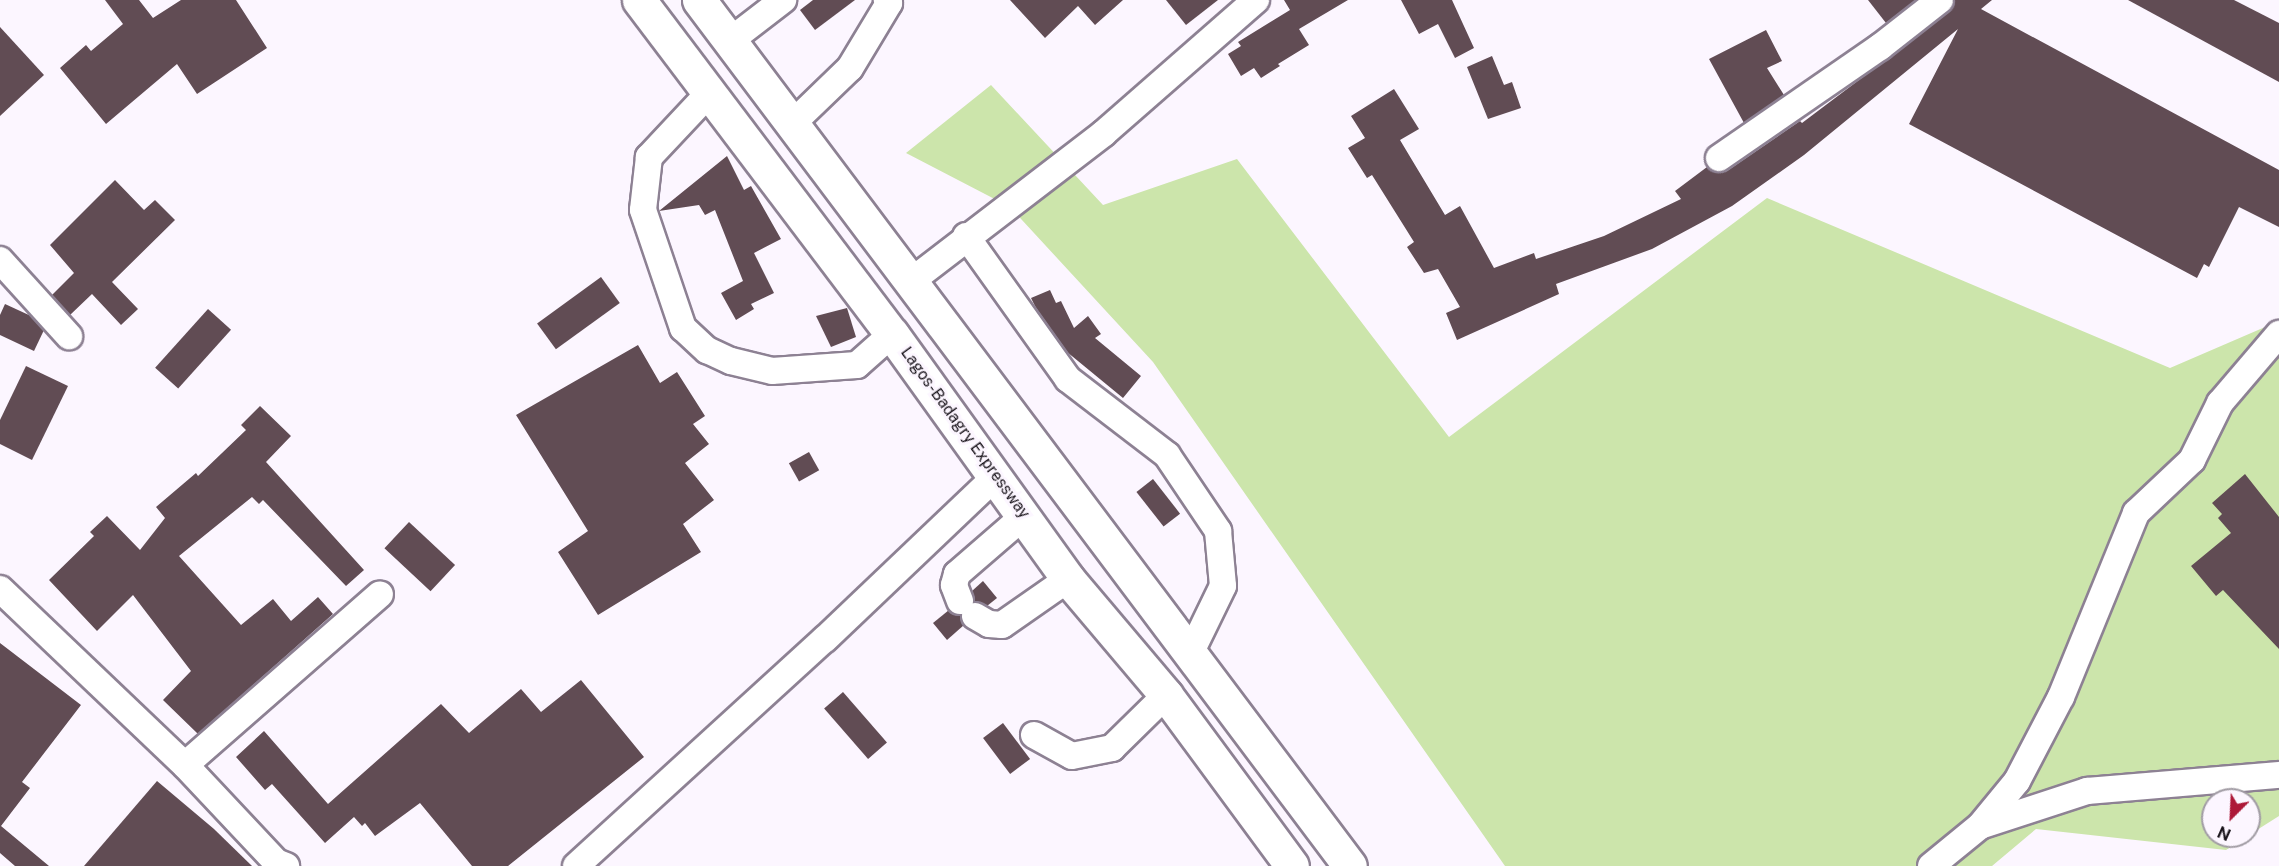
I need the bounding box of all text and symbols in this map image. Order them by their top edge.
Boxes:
street label: Lagos-Badagry Expressway [896,344,1034,522]
north arrow [2201,788,2261,848]
text: N [2215,822,2234,844]

